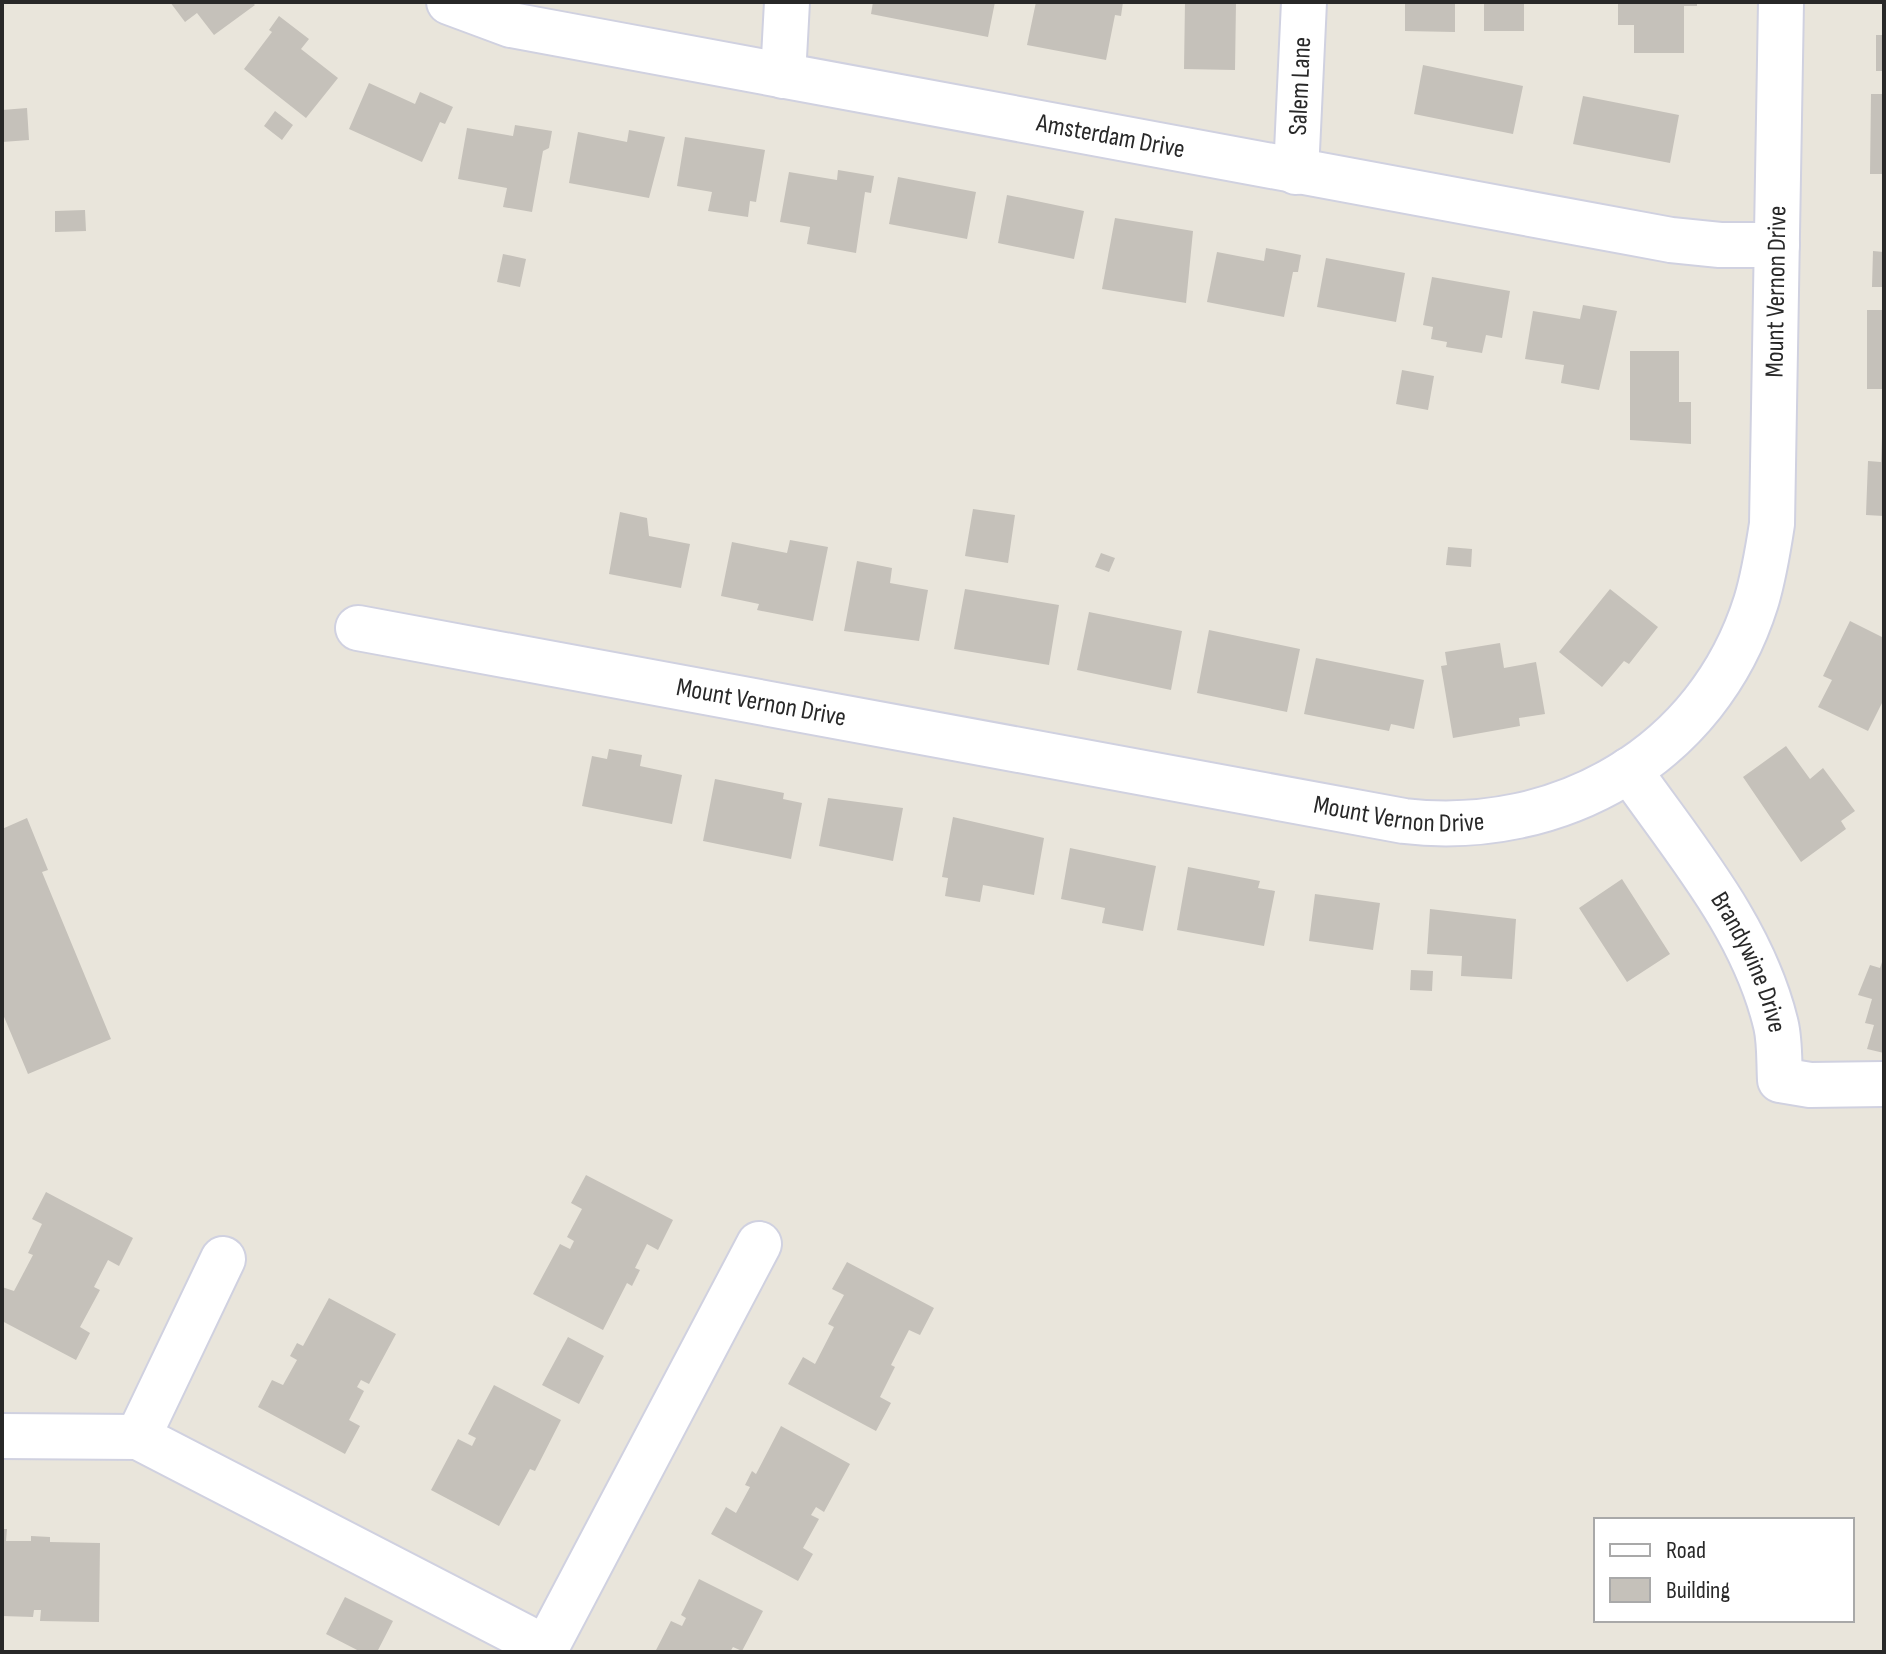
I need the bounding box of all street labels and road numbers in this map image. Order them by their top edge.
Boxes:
street label: Salem Lane [1282,36,1318,136]
street label: Amsterdam Drive [1033,107,1187,165]
street label: Mount Vernon Drive [1759,205,1793,378]
street label: Mount Vernon Drive [674,672,849,733]
street label: Mount Vernon Drive [1311,789,1486,839]
street label: Brandywine Drive [1704,886,1793,1035]

